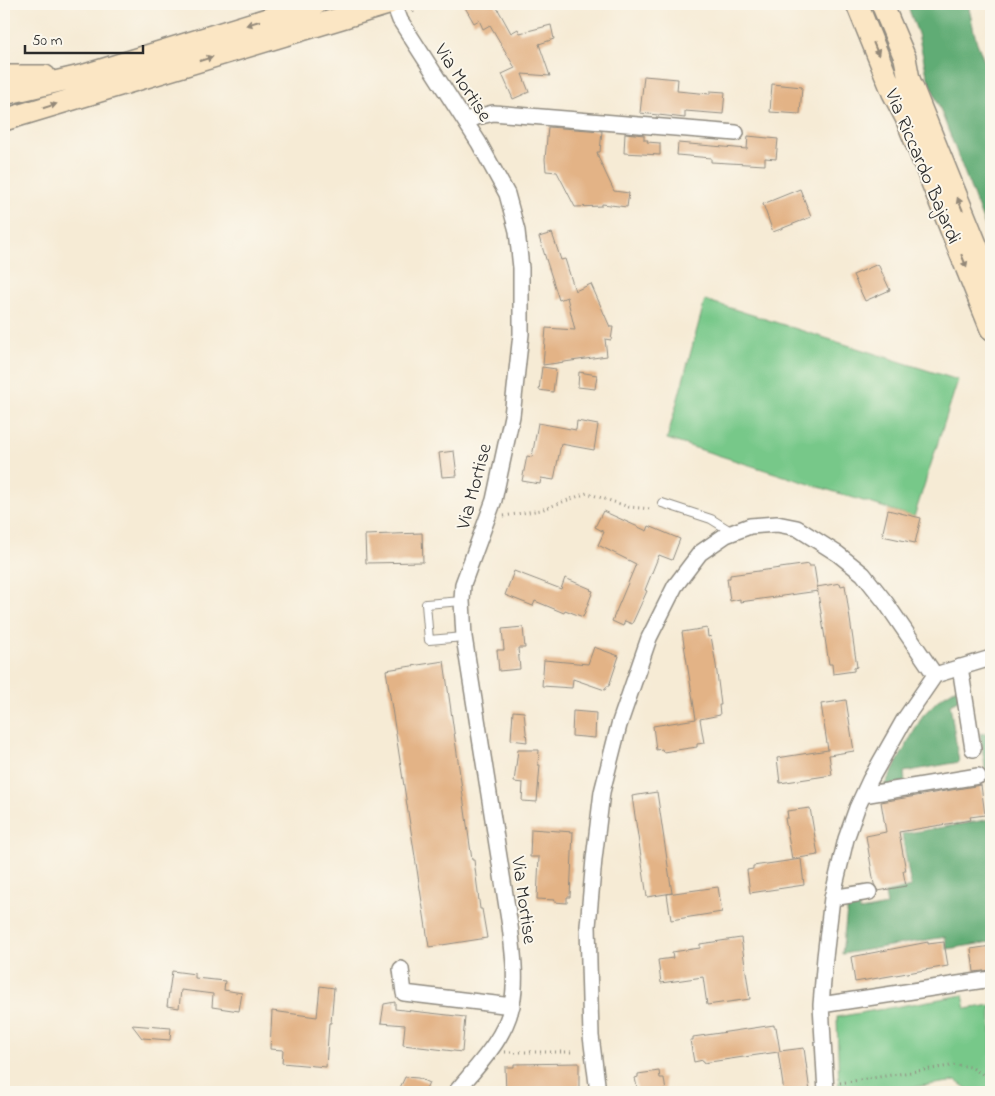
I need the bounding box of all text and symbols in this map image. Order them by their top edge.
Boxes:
one-way arrow [245,20,260,28]
scale bar [25,22,142,54]
text: 50 m [32,30,63,52]
street label: Via Mortise [425,38,498,128]
one-way arrow [872,42,880,56]
one-way arrow [199,54,214,62]
street label: Via Riccardo Bajardi [876,84,967,249]
one-way arrow [43,101,58,109]
one-way arrow [956,196,964,211]
one-way arrow [960,254,968,269]
street label: Via Mortise [450,440,501,534]
street label: Via Mortise [502,854,543,946]

